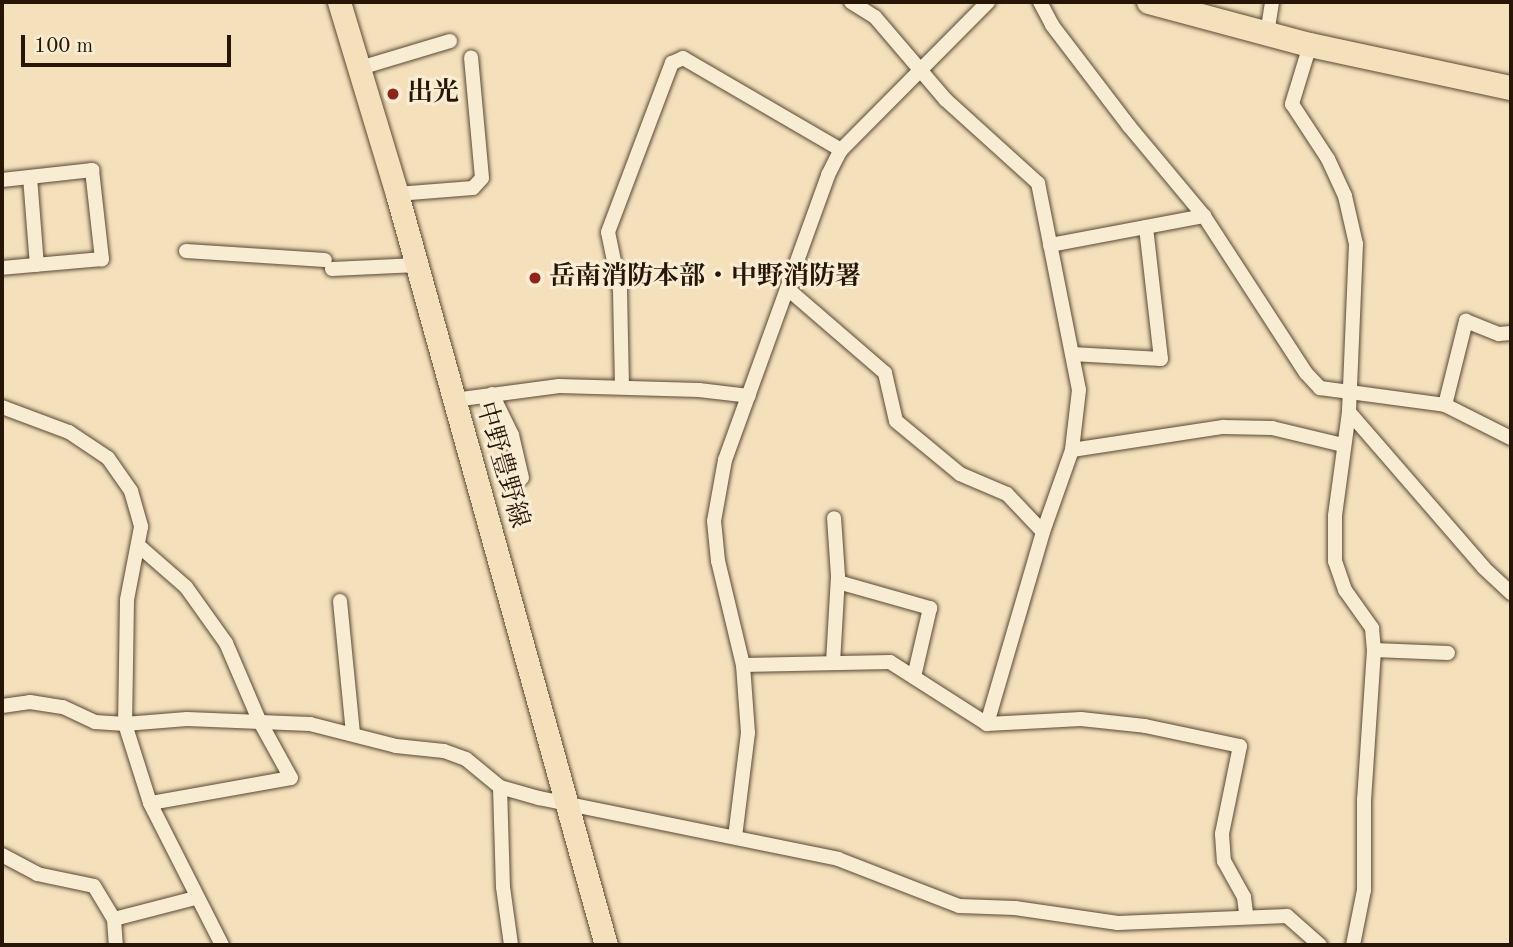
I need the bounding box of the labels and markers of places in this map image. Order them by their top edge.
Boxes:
place label: 出光 [407,78,459,110]
marker: 出光 [385,86,401,102]
place label: 岳南消防本部・中野消防署 [549,262,861,294]
marker: 岳南消防本部・中野消防署 [527,270,543,286]

